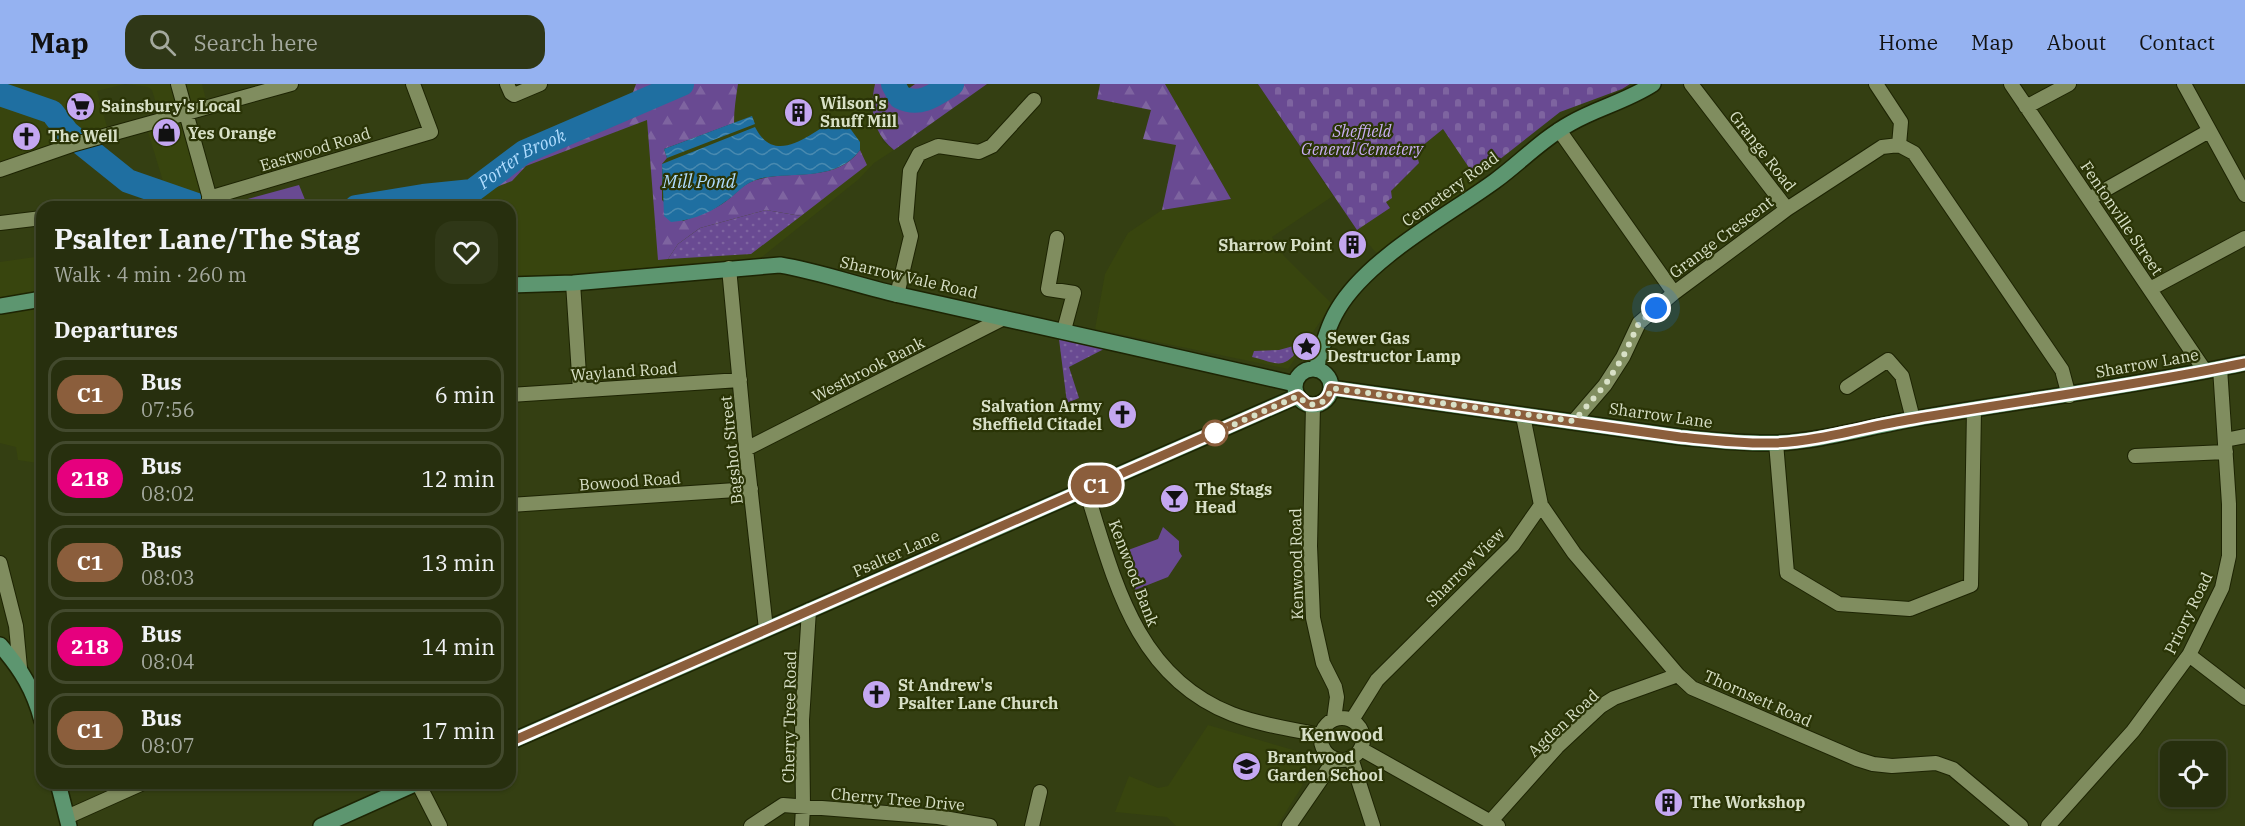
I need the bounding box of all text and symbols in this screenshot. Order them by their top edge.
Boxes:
search box [125,15,545,69]
text: Map [30,24,89,61]
icon: search [146,26,179,59]
text: Search here [194,28,318,57]
text: Home [1878,28,1938,56]
text: Map [1971,28,2014,56]
text: About [2047,28,2106,56]
text: Contact [2139,28,2215,56]
supermarket icon: Sainsbury's Local [64,90,96,122]
place label: Wilson's Snuff Mill [820,93,897,131]
place label: Sainsbury's Local [101,96,241,116]
building icon: Wilson's Snuff Mill [783,96,815,128]
street label: Grange Road [1725,107,1801,195]
shop icon: Yes Orange [151,117,183,149]
church icon: The Well [11,120,43,152]
park label: Sheffield General Cemetery [1301,121,1425,159]
place label: Yes Orange [188,123,276,143]
street label: Eastwood Road [257,123,373,175]
water label: Porter Brook [472,123,570,194]
place label: The Well [48,126,118,146]
street label: Cemetery Road [1398,147,1503,231]
street label: Fentonville Street [2076,157,2168,279]
water label: Mill Pond [662,170,736,193]
street label: Grange Crescent [1665,191,1777,282]
text: Psalter Lane/The Stag [54,220,360,257]
button: heart [435,221,498,284]
building icon: Sharrow Point [1337,229,1369,261]
place label: Sharrow Point [1218,235,1332,255]
street label: Sharrow Vale Road [838,251,980,303]
text: Walk · 4 min · 260 m [54,261,247,288]
your location [1641,293,1671,323]
text: Departures [54,315,178,344]
place label: Sewer Gas Destructor Lamp [1327,328,1461,366]
place icon: Sewer Gas Destructor Lamp [1290,331,1322,363]
street label: Westbrook Bank [808,332,928,406]
street label: Sharrow Lane [2094,344,2200,382]
street label: Wayland Road [570,357,678,385]
text: Bus [141,367,182,396]
text: C1 [77,380,103,408]
text: 6 min [435,380,495,409]
street label: Bagshot Street [715,394,747,505]
text: 07:56 [141,396,195,423]
place label: Salvation Army Sheffield Citadel [972,396,1103,434]
street label: Sharrow Lane [1608,398,1714,432]
church icon: Salvation Army Sheffield Citadel [1107,399,1139,431]
unlabelled marker [1202,420,1228,446]
text: Bus [141,451,182,480]
text: 218 [71,464,109,492]
text: 12 min [422,464,495,493]
line badge: C1 [1069,466,1123,504]
street label: Bowood Road [578,467,682,495]
text: C1 [1083,471,1109,499]
place label: The Stags Head [1195,479,1272,517]
text: 08:02 [141,480,195,507]
bar icon: The Stags Head [1158,482,1190,514]
street label: Kenwood Road [1285,508,1307,620]
street label: Kenwood Bank [1104,517,1164,630]
street label: Sharrow View [1421,523,1509,611]
street label: Psalter Lane [849,525,943,581]
text: Bus [141,535,182,564]
text: C1 [77,548,103,576]
text: 13 min [422,548,495,577]
text: 08:03 [141,564,195,591]
street label: Priory Road [2160,568,2217,657]
text: Bus [141,619,182,648]
text: 218 [71,632,109,660]
text: 14 min [422,632,495,661]
text: 08:04 [141,648,195,675]
street label: Cherry Tree Road [778,650,800,783]
street label: Thornsett Road [1701,665,1815,731]
place label: St Andrew's Psalter Lane Church [898,675,1059,713]
church icon: St Andrew's Psalter Lane Church [861,678,893,710]
street label: Agden Road [1523,685,1603,761]
text: Bus [141,703,182,732]
text: C1 [77,716,103,744]
text: 17 min [422,716,495,745]
district label: Kenwood [1301,723,1383,746]
text: 08:07 [141,732,195,759]
map controls [2160,741,2226,807]
button: locate [2160,741,2226,807]
place label: Brantwood Garden School [1267,747,1383,785]
school or university icon: Brantwood Garden School [1230,750,1262,782]
street label: Cherry Tree Drive [830,783,966,815]
building icon: The Workshop [1653,786,1685,818]
place label: The Workshop [1690,792,1805,812]

